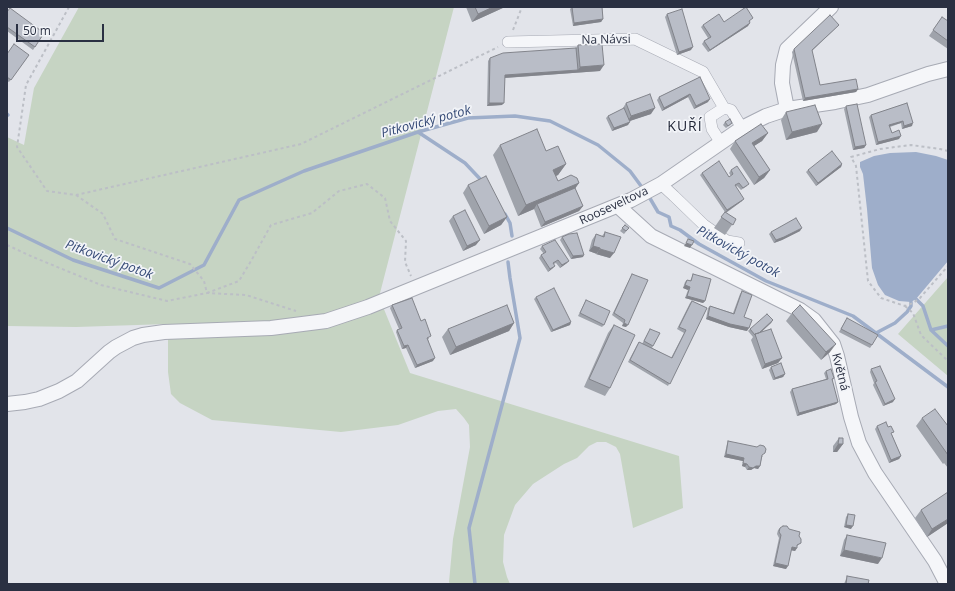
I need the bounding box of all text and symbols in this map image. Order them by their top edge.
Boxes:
scale bar [18,16,106,42]
text: 50 m [23,22,51,39]
street label: Na Návsi [581,32,631,48]
water label: Pitkovický potok [379,103,473,141]
district label: KUŘÍ [667,119,703,135]
street label: Rooseveltova [577,184,651,228]
water label: Pitkovický potok [694,223,782,281]
water label: Pitkovický potok [63,237,155,283]
street label: Květná [828,352,852,392]

